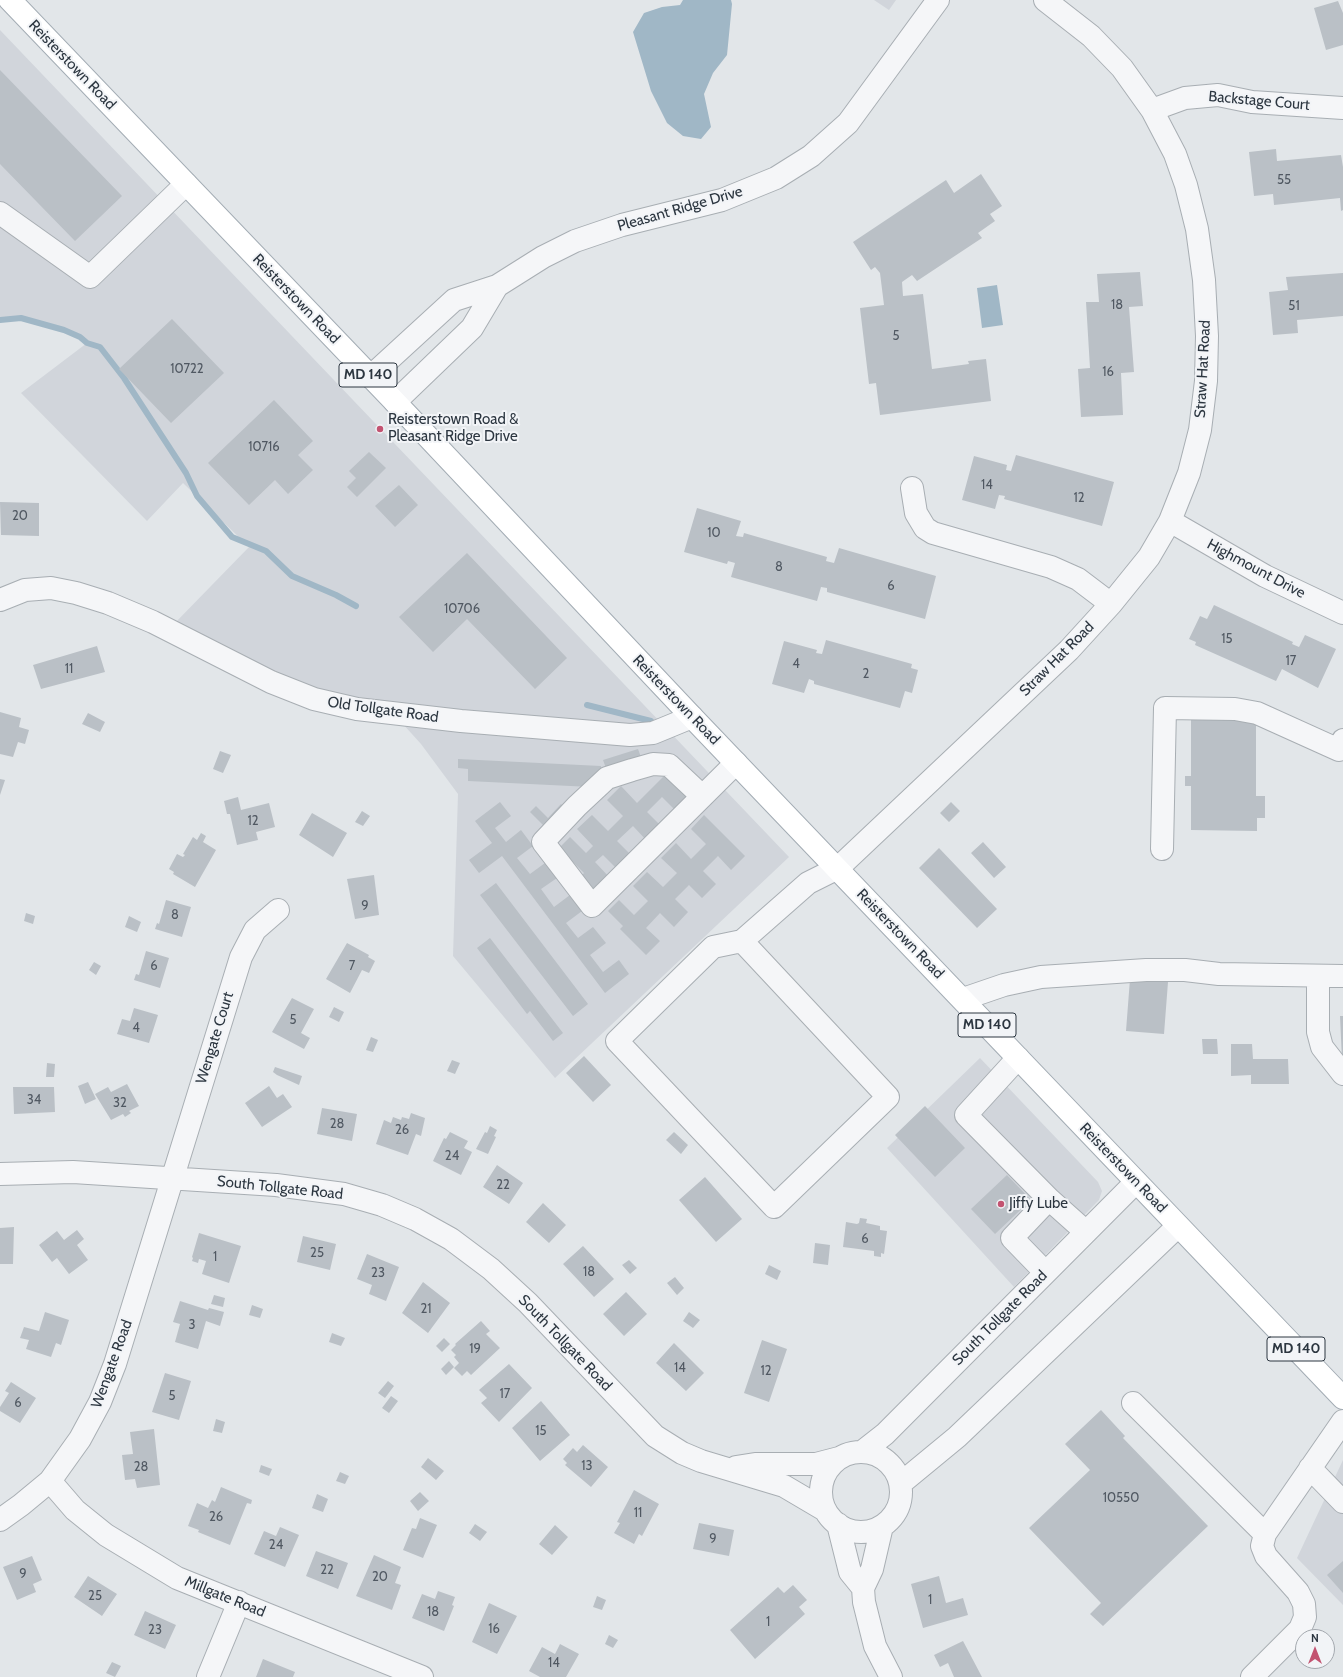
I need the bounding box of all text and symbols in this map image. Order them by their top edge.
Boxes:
street label: Reisterstown Road [25,16,119,114]
street label: Backstage Court [1208,88,1310,114]
house number: 55 [1277,172,1291,188]
street label: Pleasant Ridge Drive [615,182,745,236]
street label: Reisterstown Road [249,250,343,348]
house number: 18 [1111,297,1123,313]
house number: 51 [1288,298,1300,314]
street label: Straw Hat Road [1191,320,1215,418]
house number: 5 [892,328,900,344]
house number: 10722 [170,361,204,377]
road number: MD 140 [339,363,397,387]
house number: 16 [1102,364,1114,380]
place label: Reisterstown Road & Pleasant Ridge Drive [388,411,518,446]
marker: Reisterstown Road & Pleasant Ridge Drive [375,424,385,434]
house number: 10716 [248,439,280,455]
house number: 14 [981,477,993,493]
house number: 12 [1073,490,1085,506]
house number: 20 [12,508,28,524]
house number: 10 [707,525,721,541]
street label: Highmount Drive [1204,536,1308,602]
house number: 8 [775,559,783,575]
house number: 6 [887,578,895,594]
house number: 10706 [444,601,480,617]
street label: Straw Hat Road [1016,618,1098,700]
house number: 15 [1221,631,1233,647]
street label: Reisterstown Road [629,651,723,749]
house number: 17 [1286,653,1296,669]
house number: 4 [792,656,800,672]
house number: 11 [65,661,73,677]
house number: 2 [863,666,869,682]
street label: Old Tollgate Road [326,693,440,727]
house number: 12 [247,813,259,829]
street label: Reisterstown Road [853,885,947,983]
house number: 9 [361,898,369,914]
house number: 8 [171,907,179,923]
house number: 6 [150,958,158,974]
house number: 7 [349,958,355,974]
street label: Wengate Court [192,990,238,1086]
house number: 5 [289,1012,297,1028]
road number: MD 140 [958,1013,1016,1037]
house number: 4 [132,1020,140,1036]
house number: 34 [27,1092,41,1108]
house number: 32 [113,1095,127,1111]
house number: 28 [330,1116,344,1132]
street label: Reisterstown Road [1076,1119,1170,1217]
house number: 26 [395,1122,409,1138]
house number: 24 [445,1148,459,1164]
street label: South Tollgate Road [216,1172,344,1204]
house number: 22 [496,1177,510,1193]
place label: Jiffy Lube [1009,1195,1068,1213]
marker: Jiffy Lube [996,1199,1006,1209]
house number: 6 [861,1231,869,1247]
house number: 25 [310,1245,324,1261]
house number: 1 [213,1249,217,1265]
house number: 18 [583,1264,595,1280]
house number: 23 [371,1265,385,1281]
street label: South Tollgate Road [949,1267,1051,1369]
street label: South Tollgate Road [515,1291,615,1395]
house number: 21 [420,1301,432,1317]
street label: Wengate Road [88,1317,136,1411]
house number: 3 [188,1317,196,1333]
road number: MD 140 [1267,1337,1325,1361]
house number: 19 [469,1341,481,1357]
house number: 14 [674,1360,686,1376]
house number: 12 [760,1363,772,1379]
house number: 17 [500,1386,510,1402]
house number: 5 [168,1388,176,1404]
house number: 6 [14,1395,22,1411]
house number: 15 [535,1423,547,1439]
house number: 13 [581,1458,593,1474]
house number: 28 [134,1459,148,1475]
house number: 10550 [1103,1490,1139,1506]
house number: 11 [634,1505,642,1521]
house number: 26 [209,1509,223,1525]
house number: 9 [709,1531,717,1547]
house number: 24 [269,1537,283,1553]
house number: 22 [320,1562,334,1578]
house number: 9 [19,1566,27,1582]
house number: 20 [372,1569,388,1585]
street label: Millgate Road [182,1573,268,1621]
house number: 25 [88,1588,102,1604]
house number: 1 [928,1592,932,1608]
house number: 18 [427,1604,439,1620]
house number: 1 [766,1614,770,1630]
house number: 16 [488,1621,500,1637]
house number: 23 [148,1622,162,1638]
north arrow [1295,1629,1335,1669]
text: N [1311,1631,1319,1645]
house number: 14 [548,1655,560,1671]

